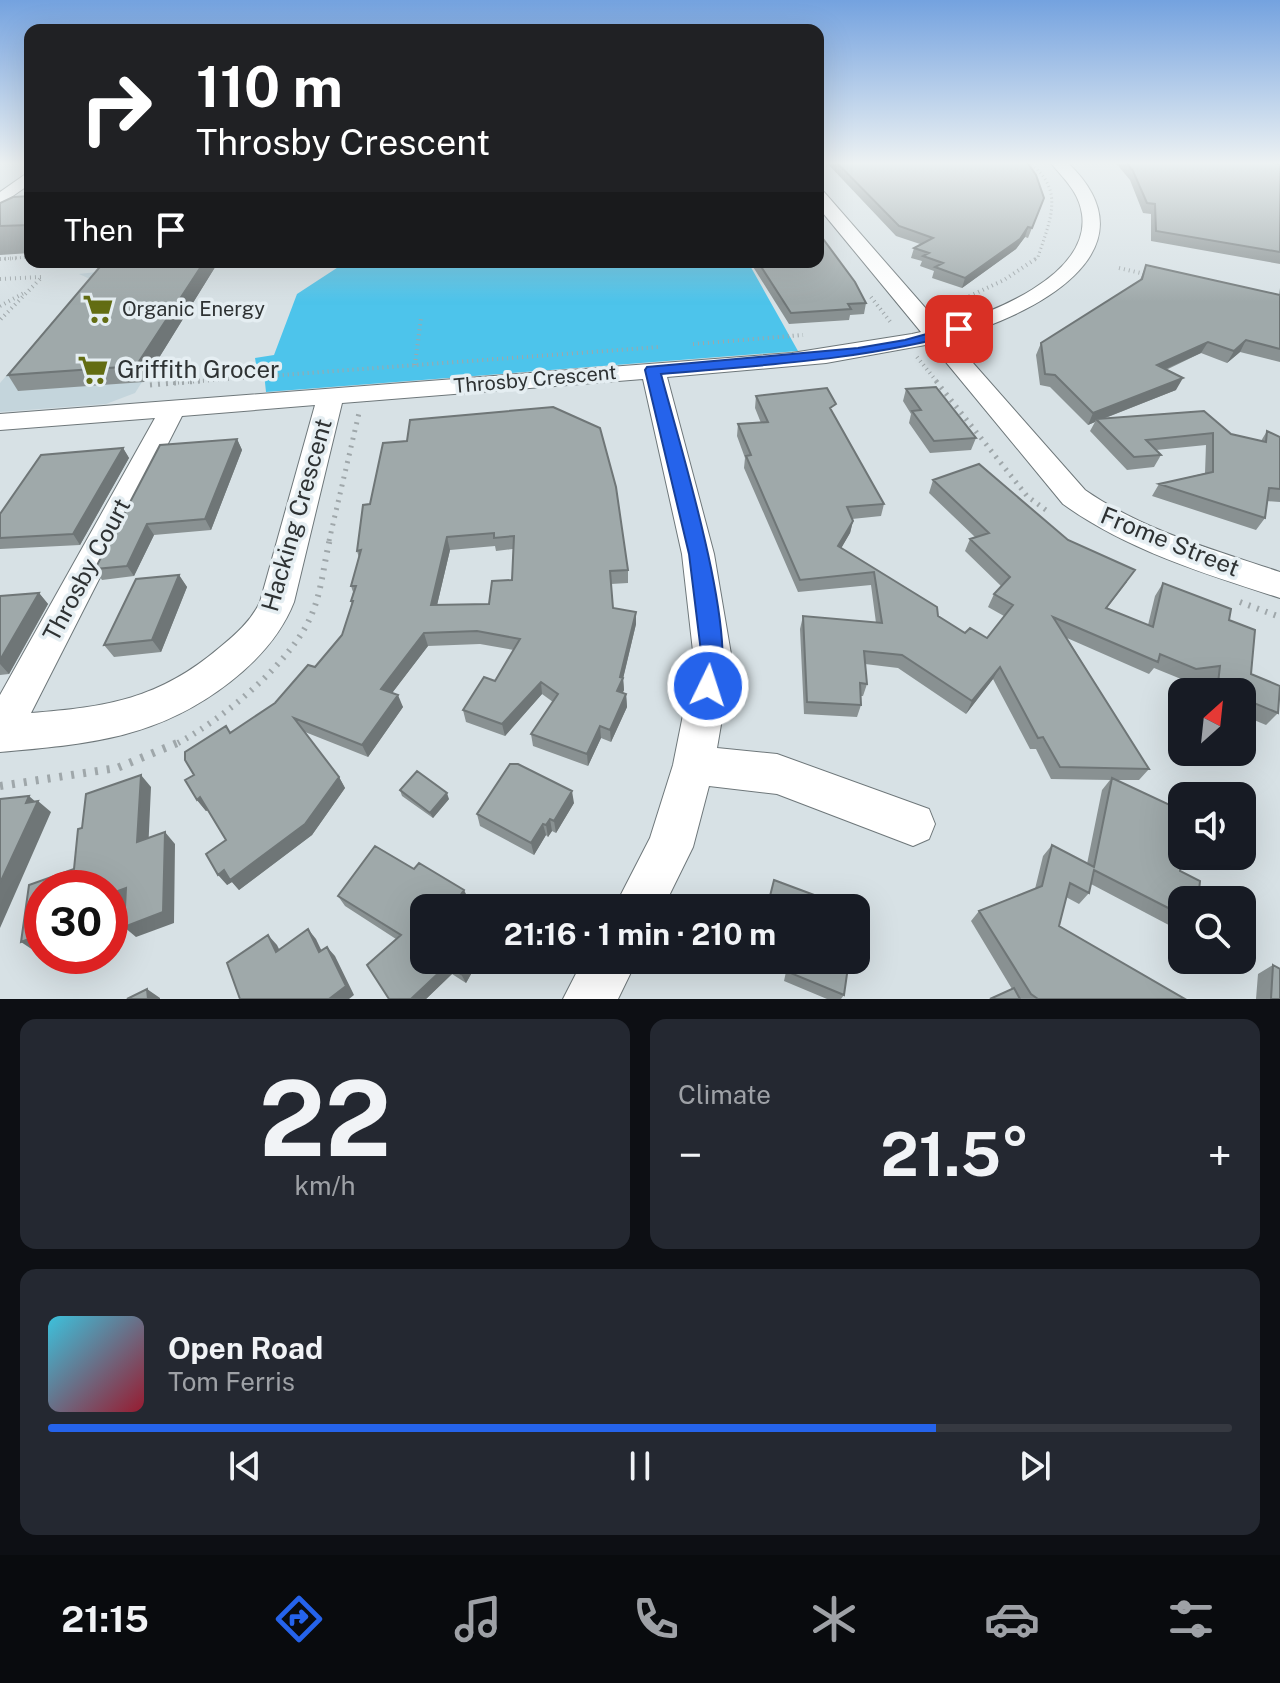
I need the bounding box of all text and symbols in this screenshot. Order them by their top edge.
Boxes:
text: 110 m [196,54,343,120]
icon: right [64,56,168,160]
text: Throsby Crescent [196,121,490,163]
icon: arrive [149,208,193,252]
text: Then [64,212,133,248]
supermarket icon: Organic Energy [81,292,115,326]
pin [925,295,993,363]
place label: Organic Energy [122,297,265,321]
icon: arrive [937,307,981,351]
supermarket icon: Griffith Grocer [76,353,110,387]
place label: Griffith Grocer [117,355,279,383]
street label: Throsby Crescent [452,360,618,398]
street label: Hacking Crescent [255,415,337,614]
street label: Throsby Court [37,493,136,646]
street label: Frome Street [1097,501,1244,582]
position arrow [666,644,750,728]
north arrow [1168,678,1256,766]
map controls [1168,678,1256,974]
button: sound [1168,782,1256,870]
speed limit sign: 30 [24,870,128,974]
button: search [1168,886,1256,974]
text: 21:16 · 1 min · 210 m [504,916,776,952]
text: 22 [259,1057,391,1179]
text: Climate [678,1079,771,1110]
text: 21.5° [881,1119,1029,1190]
text: − [678,1129,702,1181]
text: + [1208,1129,1232,1181]
text: km/h [294,1170,356,1201]
text: Open Road [168,1330,323,1366]
text: Tom Ferris [168,1366,295,1397]
icon: previous [223,1444,267,1488]
icon: pause [618,1444,662,1488]
icon: next [1013,1444,1057,1488]
icon: directions [271,1591,327,1647]
icon: music [450,1591,506,1647]
icon: phone [628,1591,684,1647]
icon: climate [806,1591,862,1647]
icon: car [984,1591,1040,1647]
icon: filters [1163,1591,1219,1647]
text: 21:15 [61,1598,149,1640]

